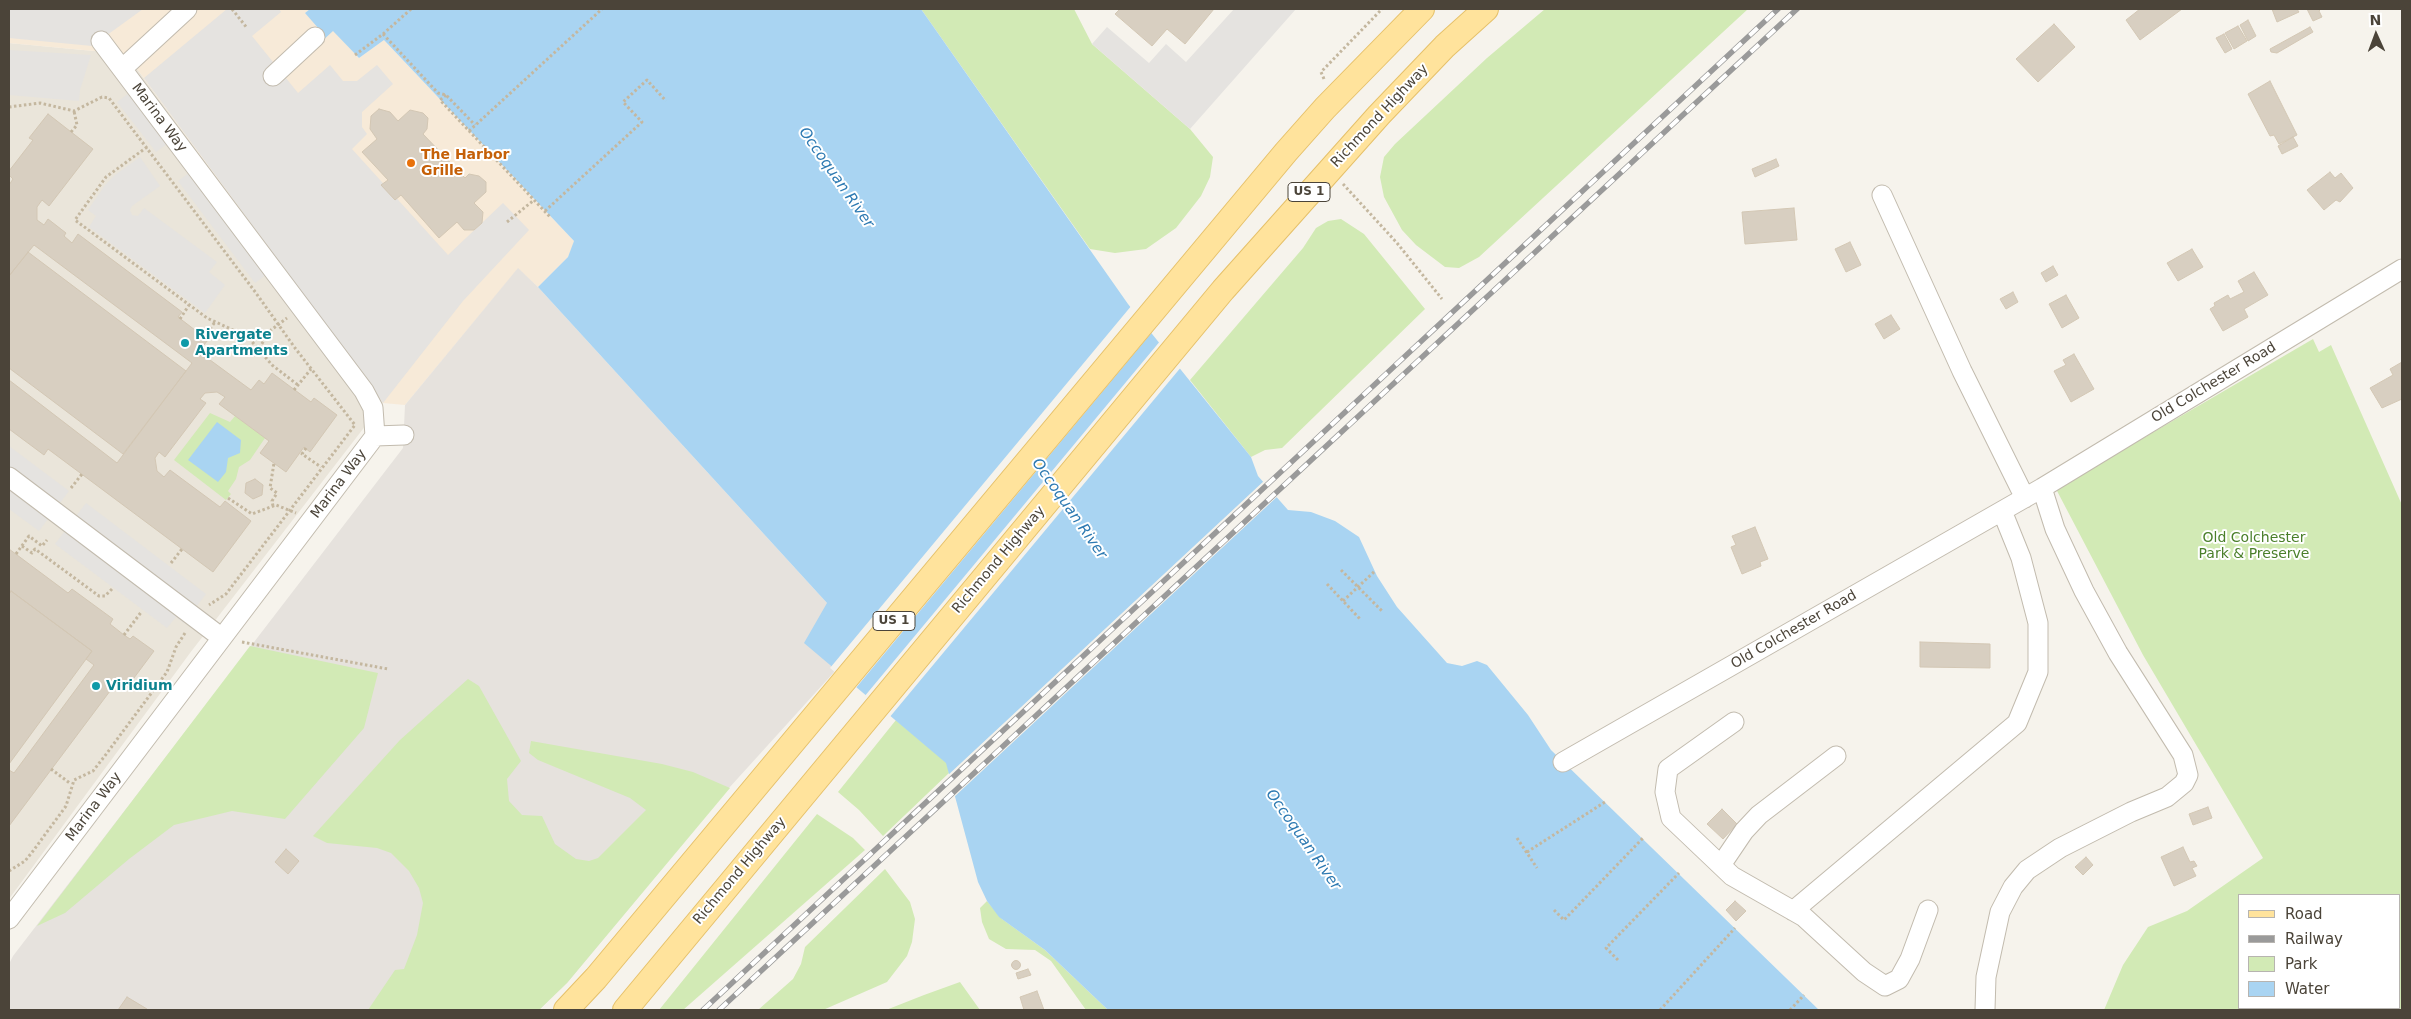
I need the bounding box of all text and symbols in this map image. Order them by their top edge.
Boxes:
north arrow [2351,10,2401,60]
text: N [2369,12,2382,28]
street label: Richmond Highway [1328,61,1432,171]
street label: Marina Way [128,80,190,156]
water label: Occoquan River [795,124,877,232]
place label: The Harbor Grille [421,147,509,180]
marker: The Harbor Grille [405,157,417,169]
road number: US 1 [1288,182,1330,202]
place label: Rivergate Apartments [195,327,288,360]
marker: Rivergate Apartments [179,337,191,349]
street label: Old Colchester Road [2149,339,2279,427]
street label: Marina Way [308,446,370,522]
water label: Occoquan River [1028,455,1110,563]
street label: Richmond Highway [949,503,1049,617]
park label: Old Colchester Park & Preserve [2199,530,2309,562]
street label: Old Colchester Road [1728,587,1860,673]
road number: US 1 [873,612,915,630]
place label: Viridium [106,678,172,694]
marker: Viridium [90,680,102,692]
street label: Marina Way [63,769,125,845]
water label: Occoquan River [1262,786,1344,894]
street label: Richmond Highway [690,814,790,928]
legend [2238,894,2401,1009]
text: Road [2285,905,2323,923]
text: Railway [2285,930,2343,948]
text: Park [2285,955,2317,973]
text: Water [2285,980,2329,998]

